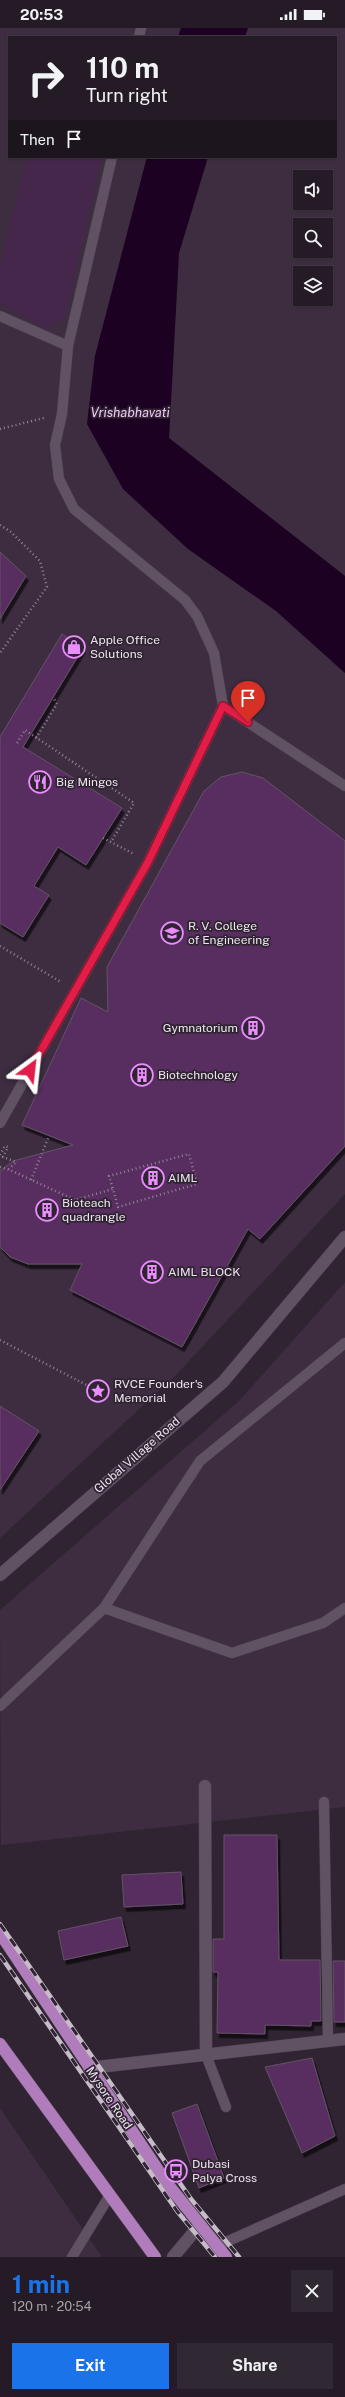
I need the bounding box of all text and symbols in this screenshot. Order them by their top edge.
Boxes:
text: 20:53 [20,6,63,23]
text: 110 m [86,51,159,84]
icon: right [20,52,72,104]
text: Turn right [86,85,168,106]
icon: arrive [63,128,85,150]
text: Then [20,131,55,148]
map controls [293,170,333,306]
button: sound [293,170,333,210]
button: search [293,218,333,258]
button: layers [293,266,333,306]
water label: Vrishabhavati [90,405,170,420]
place label: Apple Office Solutions [90,633,160,661]
shop icon: Apple Office Solutions [61,634,87,660]
pin [231,681,265,722]
icon: arrive [237,687,259,709]
restaurant icon: Big Mingos [27,769,53,795]
place label: Big Mingos [56,775,118,789]
place label: R. V. College of Engineering [188,919,270,947]
school or university icon: R. V. College of Engineering [159,920,185,946]
building icon: Gymnatorium [240,1015,266,1041]
place label: Gymnatorium [163,1021,238,1035]
position arrow [9.0,1049,51.0,1091]
building icon: Biotechnology [129,1062,155,1088]
place label: Biotechnology [158,1068,238,1082]
building icon: AIML [140,1165,166,1191]
place label: AIML [168,1171,198,1185]
place label: Bioteach quadrangle [62,1196,126,1224]
building icon: Bioteach quadrangle [34,1197,60,1223]
building icon: AIML BLOCK [139,1259,165,1285]
place label: AIML BLOCK [168,1265,240,1279]
place label: RVCE Founder's Memorial [114,1377,203,1405]
place icon: RVCE Founder's Memorial [85,1378,111,1404]
street label: Global Village Road [91,1414,183,1496]
street label: Mysore Road [83,2064,135,2132]
place label: Dubasi Palya Cross [192,2157,257,2185]
bus stop icon: Dubasi Palya Cross [163,2158,189,2184]
text: 1 min [12,2270,70,2298]
button: close [291,2270,333,2312]
text: 120 m · 20:54 [12,2299,92,2314]
button: Exit [12,2343,169,2389]
button: Share [177,2343,333,2389]

